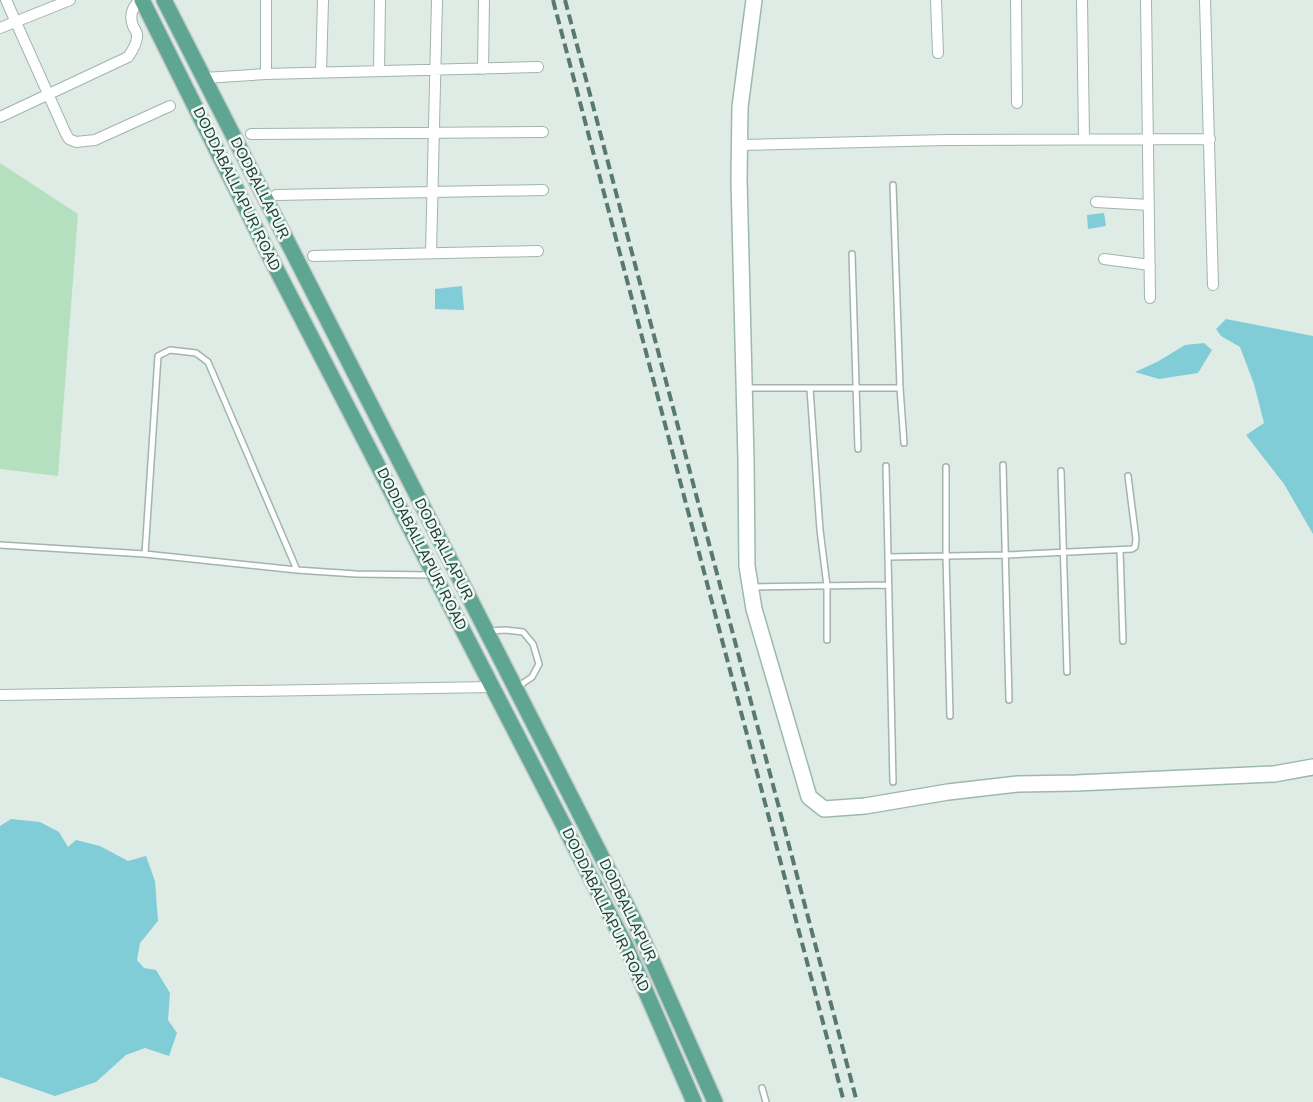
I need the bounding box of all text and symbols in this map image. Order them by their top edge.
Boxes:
street label: DODDABALLAPUR ROAD [190,104,285,274]
street label: DODBALLAPUR [228,134,293,242]
street label: DODDABALLAPUR ROAD [374,465,471,633]
street label: DODBALLAPUR [412,495,477,603]
street label: DODDABALLAPUR ROAD [559,825,654,995]
street label: DODBALLAPUR [596,856,661,964]

